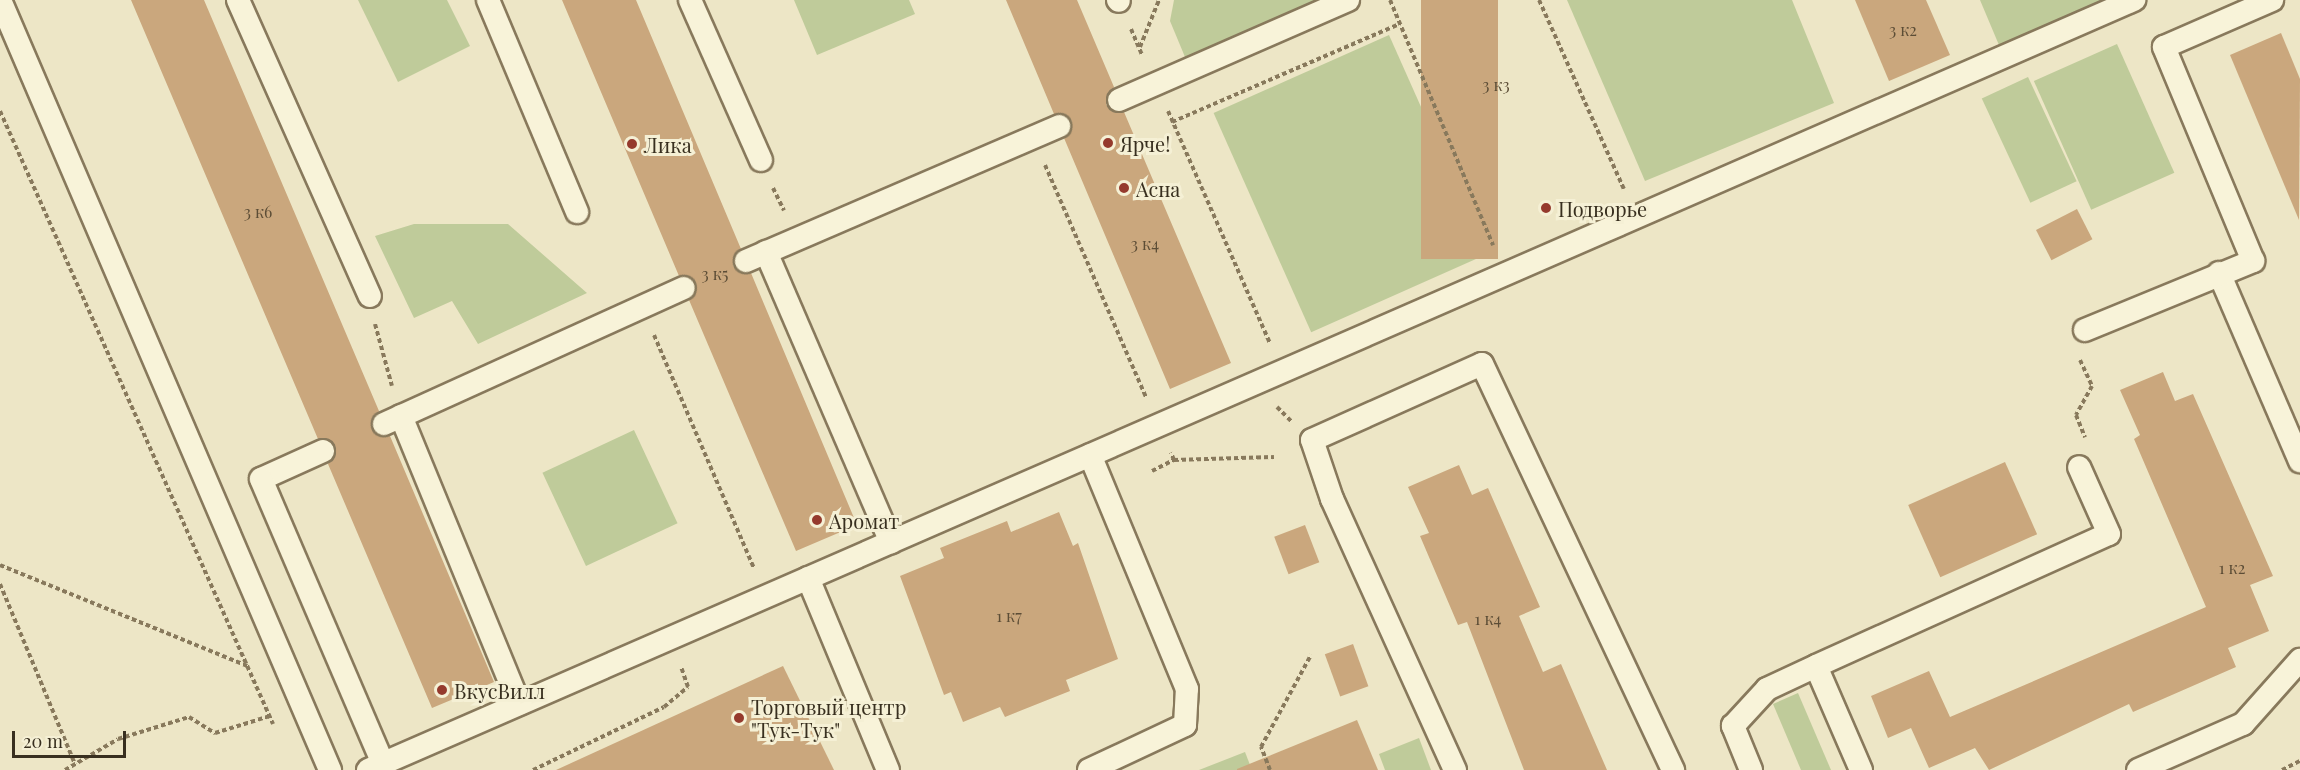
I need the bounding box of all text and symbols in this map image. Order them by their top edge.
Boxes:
house number: 3 к2 [1889,20,1917,40]
house number: 3 к3 [1482,75,1510,95]
place label: Ярче! [1120,131,1170,155]
place label: Лика [644,132,692,156]
marker: Ярче! [1101,136,1115,150]
marker: Лика [625,137,639,151]
place label: Асна [1136,176,1180,200]
marker: Асна [1117,181,1131,195]
place label: Подворье [1558,196,1647,220]
marker: Подворье [1539,201,1553,215]
house number: 3 к6 [244,202,272,222]
house number: 3 к4 [1131,234,1159,254]
house number: 3 к5 [702,264,728,284]
place label: Аромат [829,508,899,532]
marker: Аромат [810,513,824,527]
house number: 1 к2 [2219,558,2245,578]
house number: 1 к7 [996,606,1022,626]
house number: 1 к4 [1475,609,1501,629]
place label: ВкусВилл [454,678,545,702]
marker: ВкусВилл [435,683,449,697]
place label: Торговый центр "Тук-Тук" [751,694,906,741]
marker: Торговый центр "Тук-Тук" [732,711,746,725]
scale bar [15,719,129,757]
text: 20 m [23,729,63,753]

